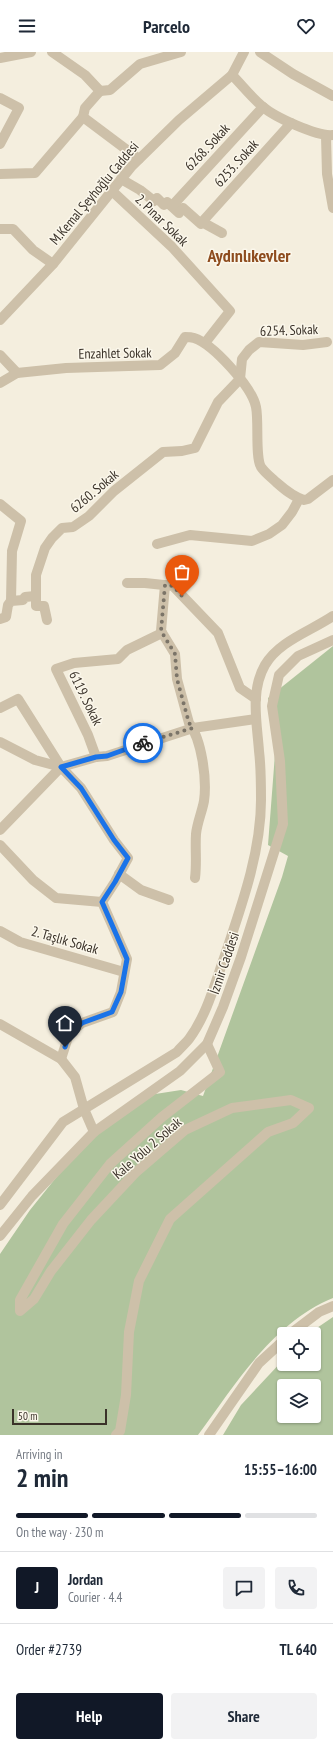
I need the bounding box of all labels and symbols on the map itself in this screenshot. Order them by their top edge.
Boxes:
street label: 6268. Sokak [181,119,234,174]
street label: 6253. Sokak [210,135,263,191]
street label: M.Kemal Şeyhoğlu Caddesi [46,138,142,248]
street label: 2. Pınar Sokak [132,190,193,250]
district label: Aydınlıkevler [206,244,291,267]
street label: 6254. Sokak [260,320,319,340]
street label: Enzahlet Sokak [78,343,152,363]
street label: 6260. Sokak [66,465,123,517]
pin [165,555,199,596]
street label: 6119. Sokak [65,668,107,729]
courier [123,723,163,763]
street label: 2. Taşlık Sokak [29,922,101,958]
street label: İzmir Caddesi [205,929,243,997]
pin [48,1006,82,1047]
street label: Kale Yolu 2 Sokak [109,1113,186,1183]
scale bar [12,1407,107,1426]

